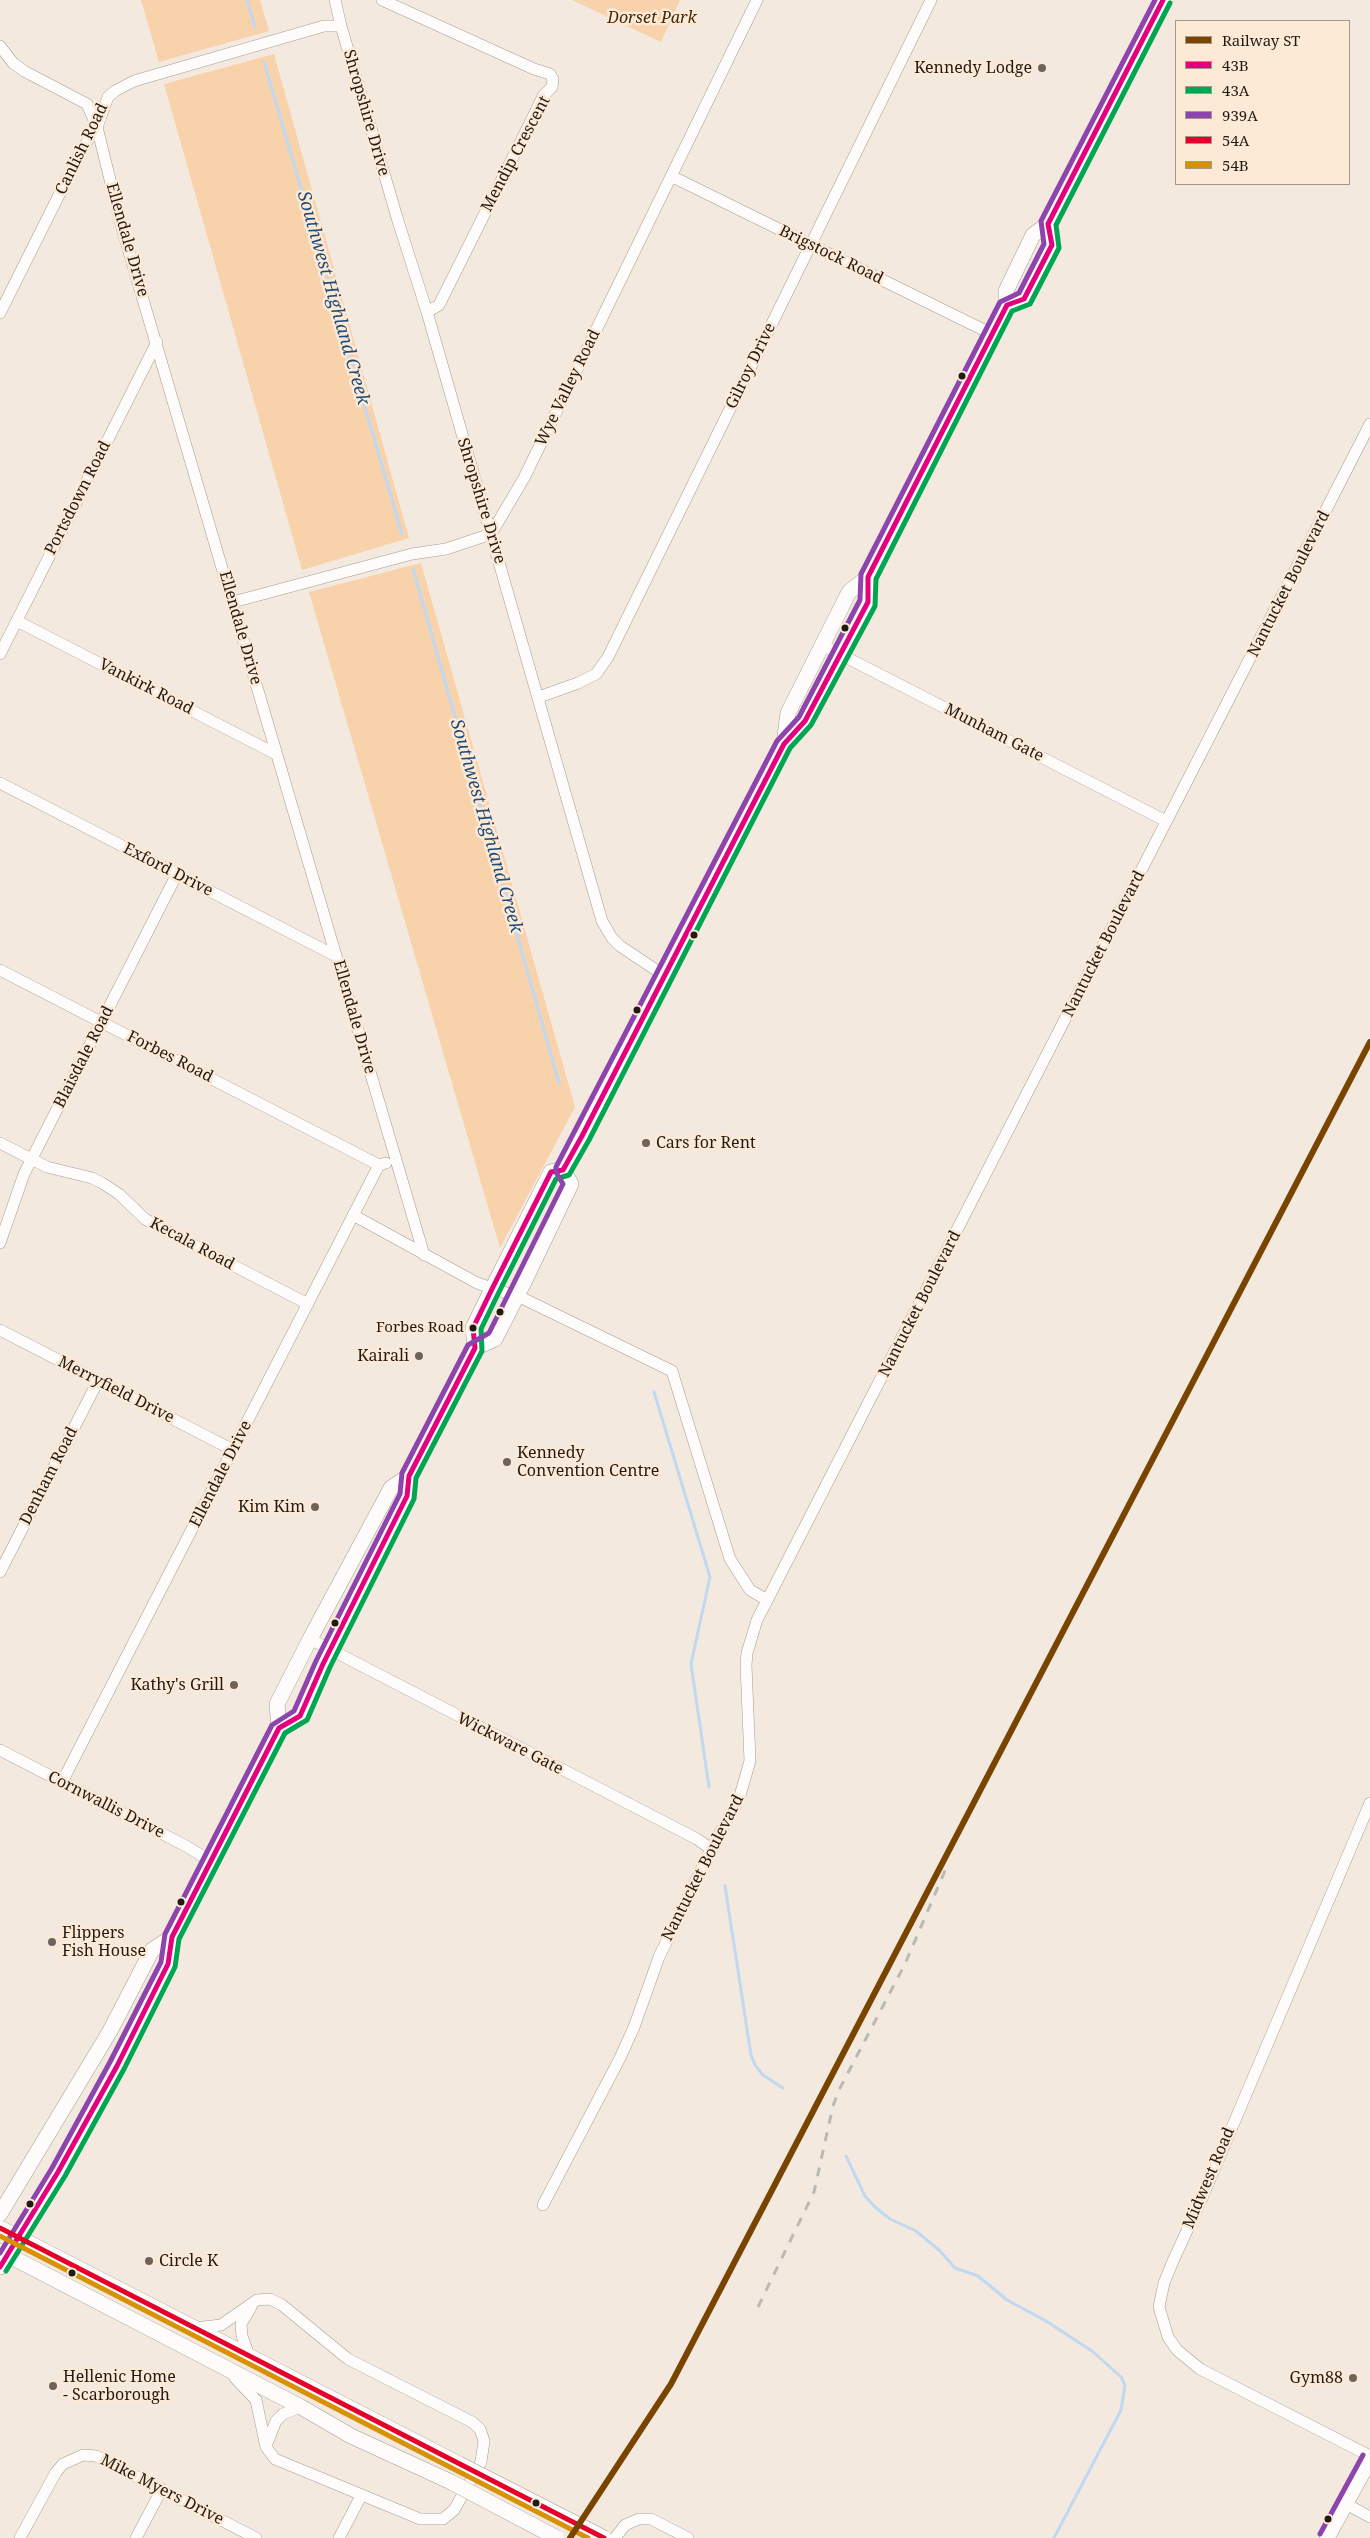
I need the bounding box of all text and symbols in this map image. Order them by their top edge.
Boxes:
park label: Dorset Park [607,8,697,28]
legend [1175,20,1350,185]
text: Railway ST [1222,30,1300,50]
street label: Shropshire Drive [339,48,393,178]
text: 43B [1222,55,1249,75]
place label: Kennedy Lodge [914,58,1032,78]
marker: Kennedy Lodge [1036,62,1048,74]
text: 43A [1222,80,1249,100]
street label: Mendip Crescent [477,93,555,215]
street label: Canlish Road [52,100,112,198]
text: 939A [1222,105,1258,125]
text: 54A [1222,130,1249,150]
text: 54B [1222,155,1249,175]
street label: Ellendale Drive [102,181,152,299]
water label: Southwest Highland Creek [292,189,374,407]
street label: Brigstock Road [776,221,886,289]
street label: Gilroy Drive [722,320,780,412]
street label: Wye Valley Road [531,326,605,450]
unlabelled marker [957,371,967,381]
street label: Shropshire Drive [453,436,509,566]
street label: Portsdown Road [41,438,115,558]
street label: Nantucket Boulevard [1244,508,1334,660]
street label: Ellendale Drive [215,569,265,687]
unlabelled marker [840,623,850,633]
street label: Vankirk Road [96,655,196,719]
street label: Munham Gate [941,700,1047,766]
water label: Southwest Highland Creek [445,717,527,935]
street label: Exford Drive [120,839,216,901]
street label: Nantucket Boulevard [1059,868,1149,1020]
unlabelled marker [689,930,699,940]
street label: Ellendale Drive [329,958,379,1076]
street label: Blaisdale Road [50,1003,118,1111]
unlabelled marker [632,1005,642,1015]
street label: Forbes Road [124,1027,216,1087]
place label: Cars for Rent [656,1133,756,1153]
marker: Cars for Rent [640,1137,652,1149]
street label: Kecala Road [146,1214,238,1274]
street label: Nantucket Boulevard [875,1228,965,1380]
unlabelled marker [495,1307,505,1317]
place label: Forbes Road [376,1319,464,1337]
marker: Forbes Road [468,1323,478,1333]
place label: Kairali [357,1346,409,1366]
marker: Kairali [413,1350,425,1362]
street label: Merryfield Drive [55,1352,177,1428]
street label: Ellendale Drive [186,1417,256,1531]
street label: Denham Road [16,1424,82,1528]
place label: Kennedy Convention Centre [517,1443,659,1481]
marker: Kennedy Convention Centre [501,1456,513,1468]
place label: Kim Kim [238,1497,305,1517]
marker: Kim Kim [309,1501,321,1513]
unlabelled marker [330,1618,340,1628]
place label: Kathy's Grill [130,1675,224,1695]
marker: Kathy's Grill [228,1679,240,1691]
street label: Wickware Gate [454,1709,566,1779]
street label: Cornwallis Drive [45,1767,167,1843]
street label: Nantucket Boulevard [658,1792,748,1944]
unlabelled marker [176,1897,186,1907]
place label: Flippers Fish House [62,1923,146,1961]
marker: Flippers Fish House [46,1936,58,1948]
street label: Midwest Road [1179,2125,1239,2231]
unlabelled marker [25,2199,35,2209]
place label: Circle K [159,2251,218,2271]
marker: Circle K [143,2255,155,2267]
unlabelled marker [67,2268,77,2278]
place label: Hellenic Home - Scarborough [63,2367,176,2405]
place label: Gym88 [1290,2368,1343,2388]
marker: Gym88 [1347,2372,1359,2384]
marker: Hellenic Home - Scarborough [47,2380,59,2392]
street label: Mike Myers Drive [97,2451,227,2529]
unlabelled marker [531,2498,541,2508]
unlabelled marker [1323,2514,1333,2524]

